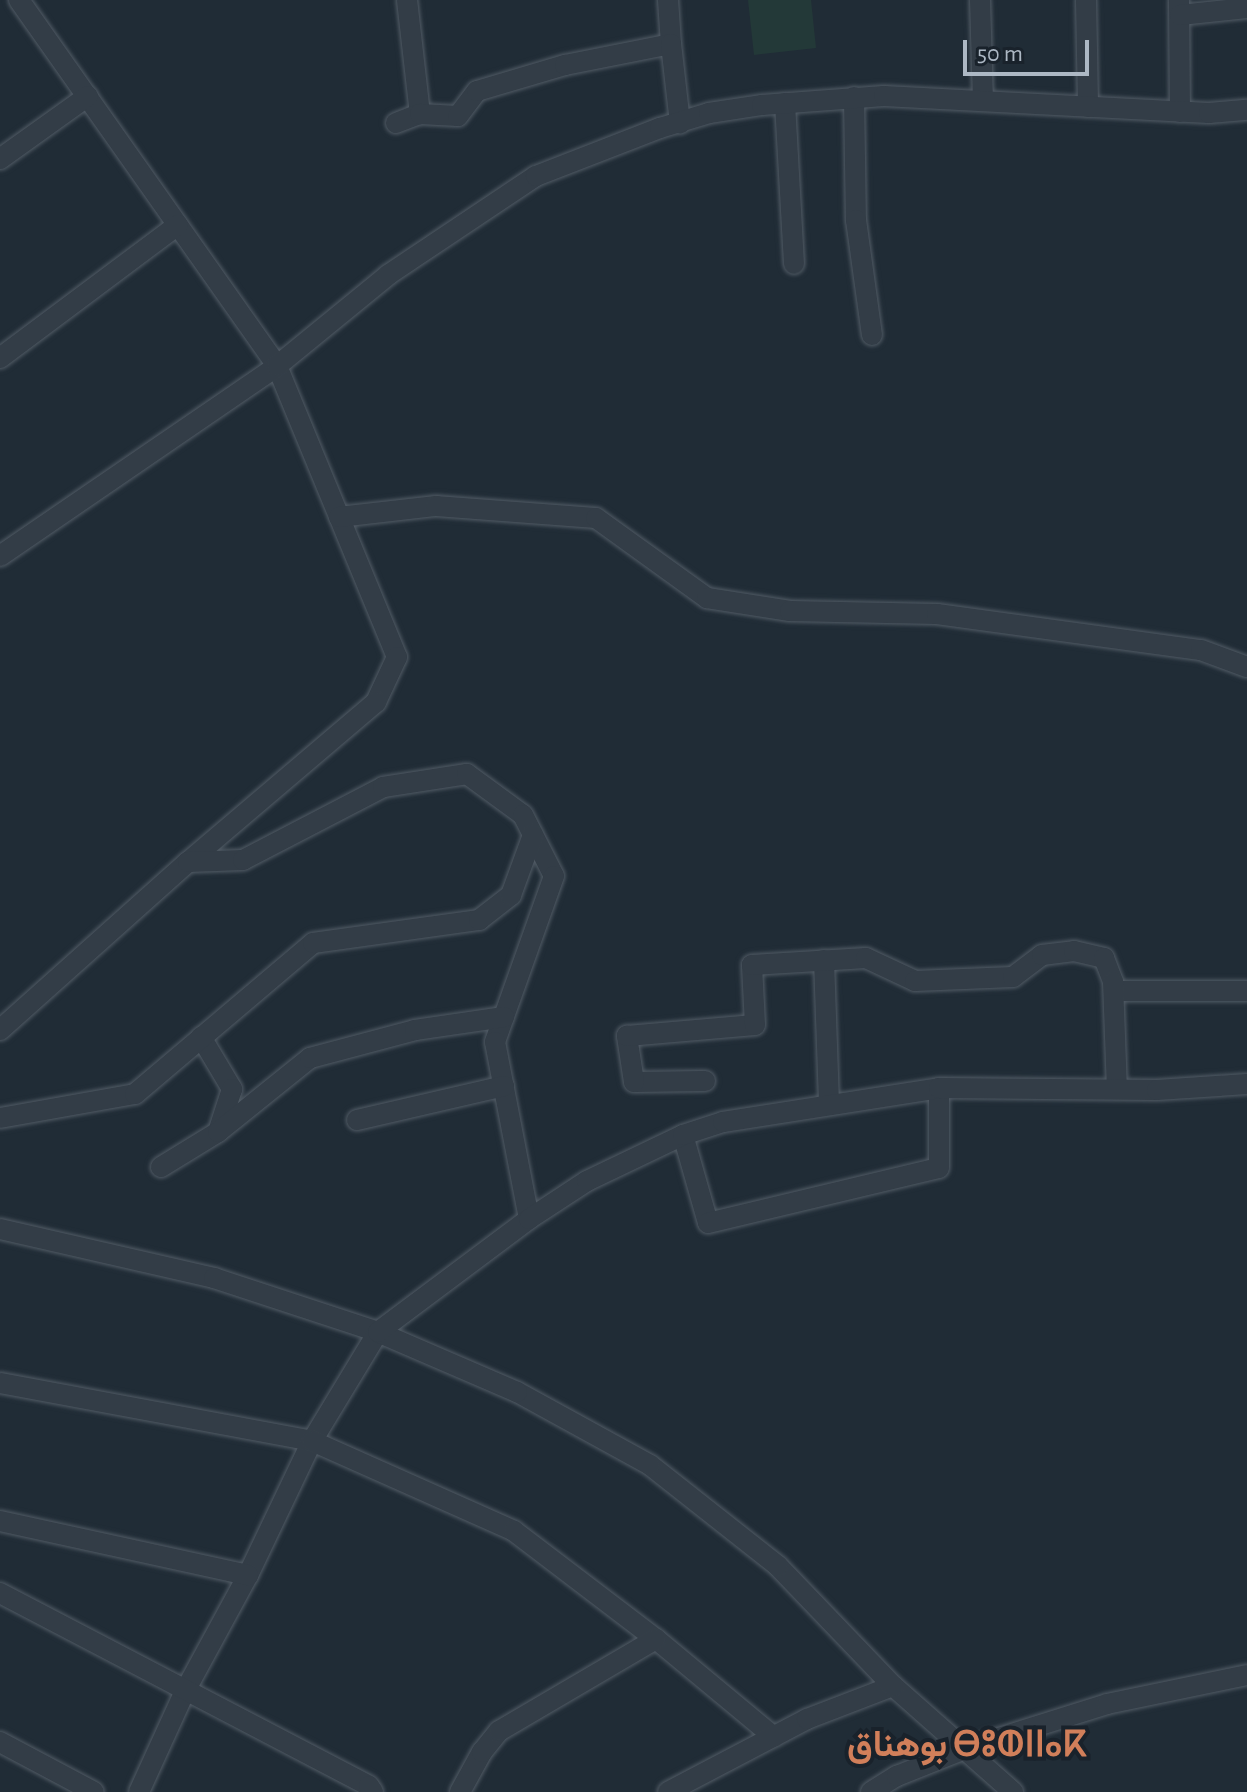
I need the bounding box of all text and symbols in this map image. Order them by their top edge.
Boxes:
scale bar [967,24,1093,74]
text: 50 m [977,42,1023,66]
district label: بوهناق ⴱⵓⵀⵏⵏⴰⴽ [847,1724,1087,1768]

